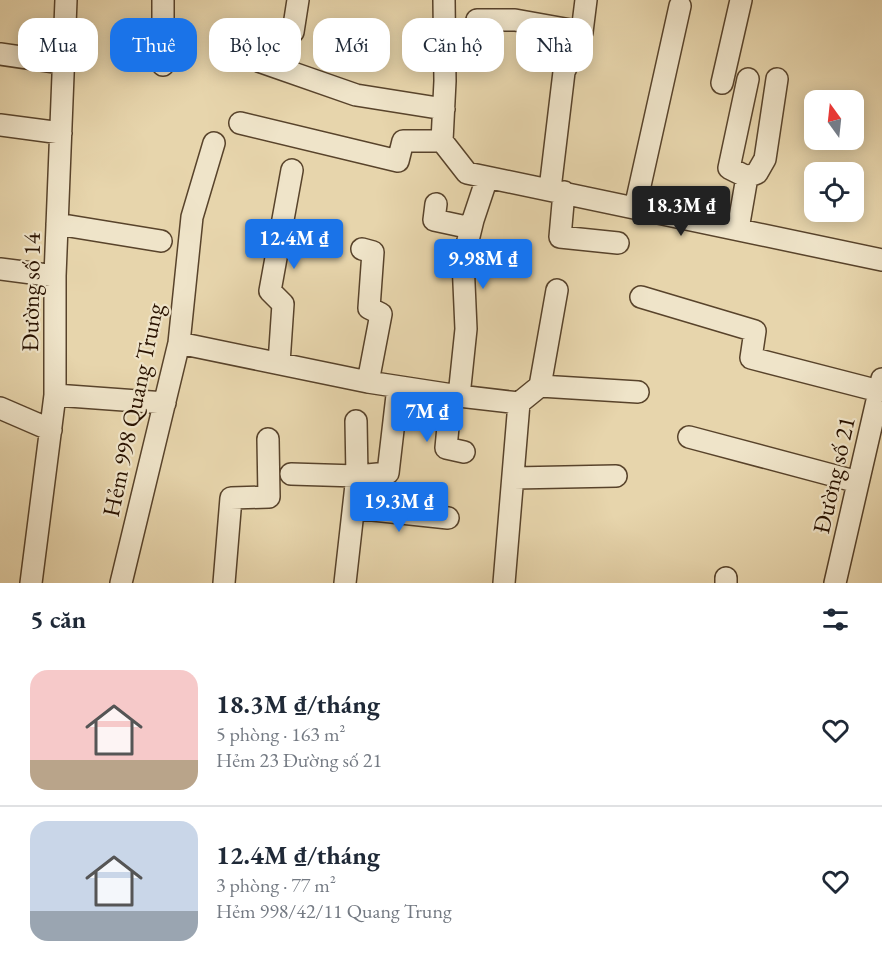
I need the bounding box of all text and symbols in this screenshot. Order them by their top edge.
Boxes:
chip: Mua [18,18,98,72]
chip: Thuê [110,18,197,72]
chip: Bộ lọc [209,18,301,72]
chip: Mới [313,18,390,72]
chip: Căn hộ [402,18,504,72]
chip: Nhà [516,18,593,72]
north arrow [804,90,864,150]
map controls [804,90,864,222]
button: locate [804,162,864,222]
pin: 18.3M ₫ [626,186,736,237]
text: 18.3M ₫ [646,192,716,218]
pin: 12.4M ₫ [239,219,349,270]
text: 12.4M ₫ [259,225,329,251]
street label: Đường số 14 [14,232,47,352]
pin: 9.98M ₫ [428,239,538,290]
text: 9.98M ₫ [448,245,518,271]
street label: Hẻm 998 Quang Trung [95,300,170,520]
pin: 7M ₫ [391,392,463,443]
text: 7M ₫ [405,398,449,424]
street label: Đường số 21 [805,413,862,536]
pin: 19.3M ₫ [344,482,454,533]
text: 19.3M ₫ [364,488,434,514]
text: 5 căn [30,602,86,636]
icon: filters [819,603,852,636]
text: 18.3M ₫/tháng [216,687,380,721]
icon: home [78,694,150,766]
icon: heart [819,714,852,747]
text: 5 phòng · 163 m² [216,721,346,747]
text: Hẻm 23 Đường số 21 [216,747,382,773]
text: 12.4M ₫/tháng [216,838,380,872]
icon: home [78,845,150,917]
icon: heart [819,865,852,898]
text: 3 phòng · 77 m² [216,872,336,898]
text: Hẻm 998/42/11 Quang Trung [216,898,452,924]

